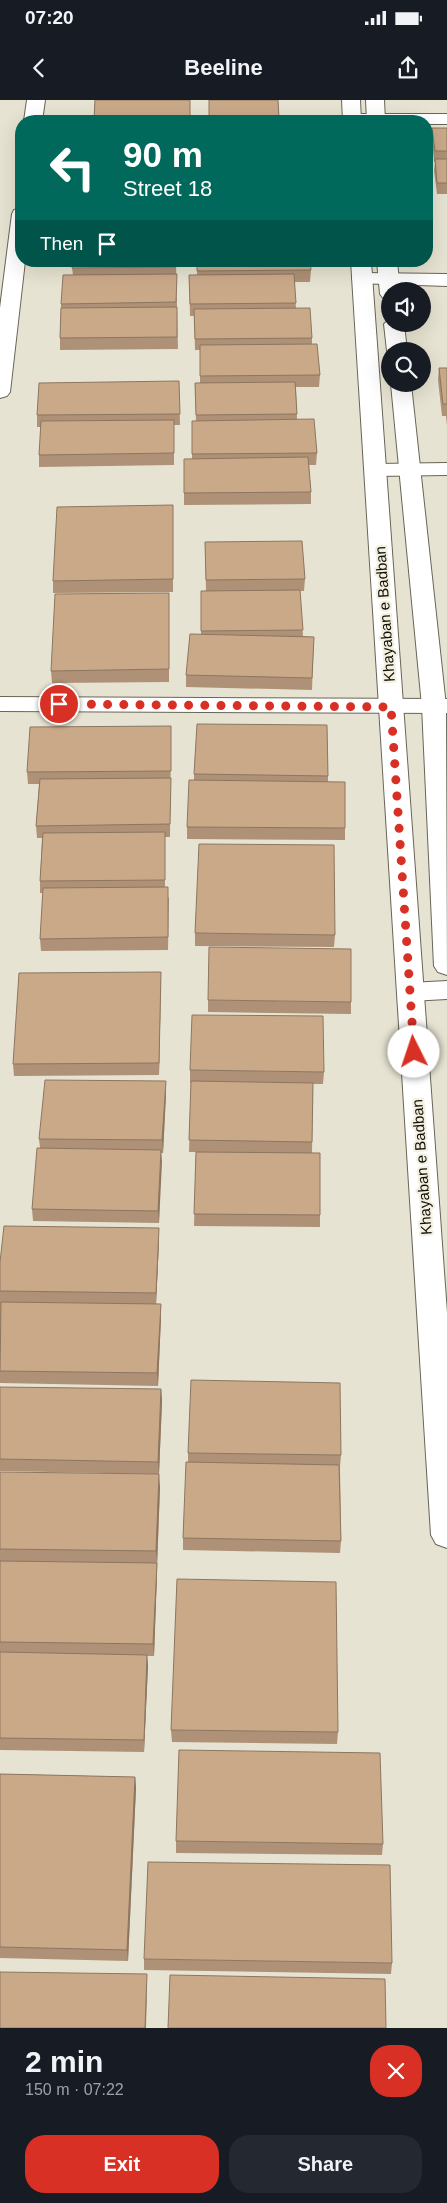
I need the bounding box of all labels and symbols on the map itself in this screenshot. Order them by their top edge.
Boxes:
street label: Khayaban e Badban [371,546,398,682]
pin [38,683,80,725]
position arrow [387,1025,439,1077]
street label: Khayaban e Badban [408,1099,435,1235]

